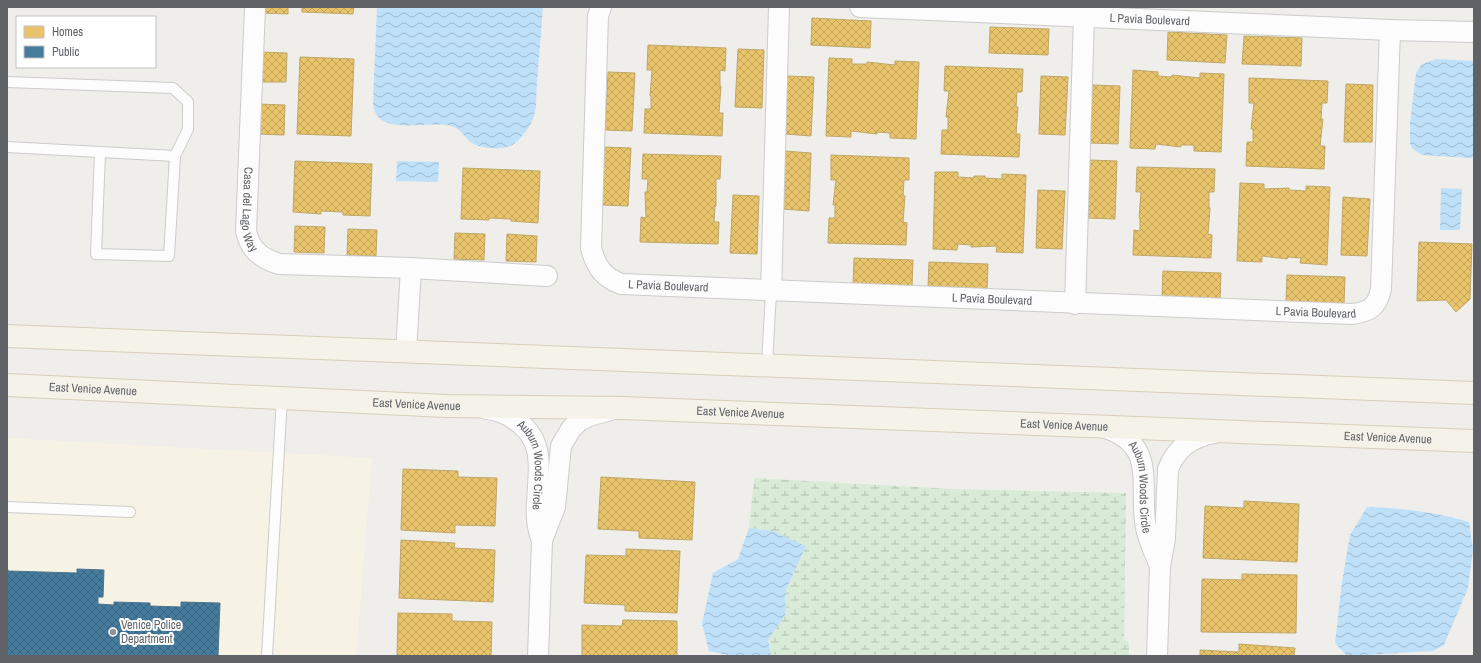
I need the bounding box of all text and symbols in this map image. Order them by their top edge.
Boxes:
street label: L Pavia Boulevard [1109,10,1190,29]
legend [16,16,156,68]
text: Homes [52,24,83,40]
text: Public [52,44,79,60]
street label: Casa del Lago Way [238,167,262,255]
street label: L Pavia Boulevard [628,276,709,296]
street label: L Pavia Boulevard [952,290,1032,309]
street label: L Pavia Boulevard [1275,303,1357,322]
street label: East Venice Avenue [49,379,137,399]
street label: East Venice Avenue [372,394,461,414]
street label: East Venice Avenue [696,403,785,422]
street label: East Venice Avenue [1020,415,1108,435]
street label: Auburn Woods Circle [513,416,547,510]
street label: East Venice Avenue [1344,428,1432,447]
street label: Auburn Woods Circle [1124,437,1155,535]
place label: Venice Police Department [121,617,181,647]
marker: Venice Police Department [108,627,118,637]

